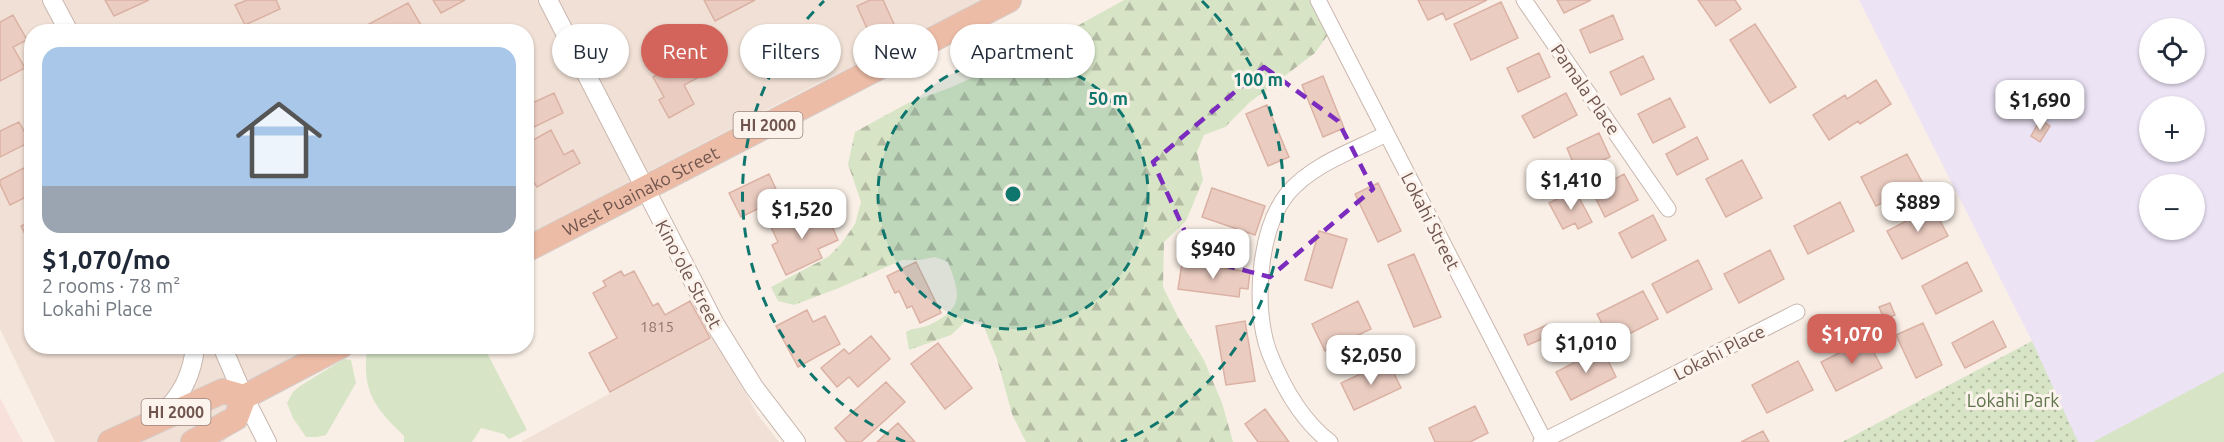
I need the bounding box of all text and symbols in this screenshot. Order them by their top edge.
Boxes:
map controls [2139,18,2205,240]
button: locate [2139,18,2205,84]
chip: Buy [552,24,629,78]
chip: Rent [641,24,728,78]
chip: Filters [740,24,841,78]
chip: New [853,24,938,78]
chip: Apartment [950,24,1095,78]
street label: Pamala Place [1547,40,1625,138]
text: 100 m [1233,69,1283,89]
pin: $1,690 [1991,80,2089,131]
icon: home [225,86,333,194]
text: 50 m [1088,88,1128,108]
text: $1,690 [2009,88,2071,111]
button: + [2139,96,2205,162]
road number: HI 2000 [734,112,802,138]
street label: West Puainako Street [559,142,722,239]
pin: $1,410 [1522,160,1620,211]
text: $1,410 [1540,168,1602,191]
street label: Lokahi Street [1398,169,1464,273]
button: − [2139,174,2205,240]
pin: $889 [1882,182,1954,233]
centre of rings [1003,184,1023,204]
pin: $1,520 [753,189,851,240]
text: $889 [1895,190,1941,213]
text: $1,520 [771,197,833,220]
street label: Kinoʻole Street [652,216,726,332]
pin: $940 [1177,229,1249,280]
text: $940 [1190,237,1236,260]
text: $1,070/mo [42,245,171,274]
text: 2 rooms · 78 m² [42,274,180,297]
text: Lokahi Place [42,297,153,320]
pin: $1,070 [1803,314,1901,365]
house number: 1815 [640,318,674,335]
street label: Lokahi Place [1670,320,1768,384]
text: $1,070 [1821,322,1883,345]
pin: $1,010 [1537,323,1635,374]
text: $1,010 [1555,331,1617,354]
pin: $2,050 [1322,335,1420,386]
text: $2,050 [1340,343,1402,366]
park label: Lokahi Park [1967,390,2059,410]
road number: HI 2000 [142,399,210,425]

